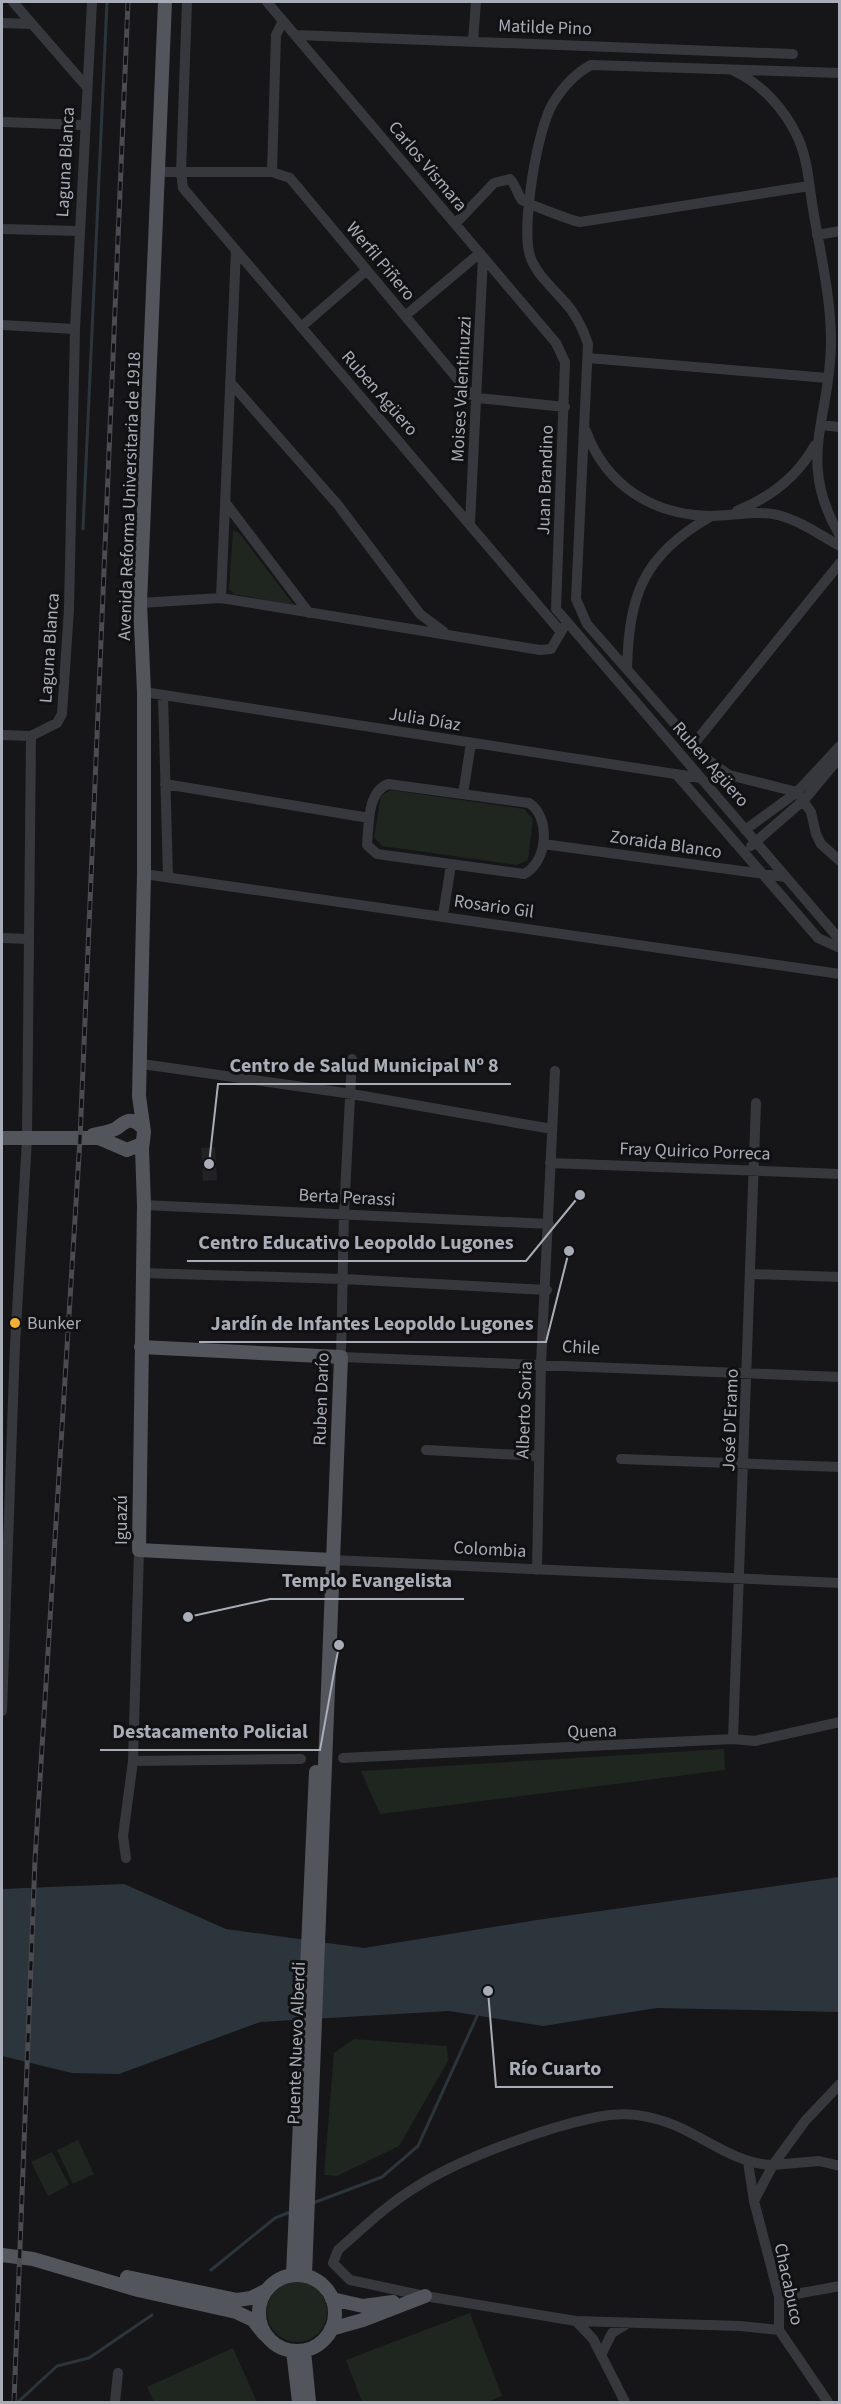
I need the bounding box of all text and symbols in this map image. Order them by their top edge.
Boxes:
street label: Matilde Pino [498,13,592,42]
street label: Laguna Blanca [50,106,81,218]
street label: Carlos Vismara [382,116,473,217]
street label: Werfil Piñero [340,216,421,306]
street label: Moises Valentinuzzi [445,315,478,463]
street label: Ruben Agüero [335,345,424,441]
street label: Avenida Reforma Universitaria de 1918 [112,351,147,641]
street label: Juan Brandino [531,424,560,536]
street label: Laguna Blanca [33,592,66,704]
street label: Julia Díaz [387,701,463,738]
street label: Ruben Agüero [666,716,755,812]
street label: Zoraida Blanco [608,824,723,865]
street label: Rosario Gil [452,889,536,924]
callout: Centro de Salud Municipal Nº 8 [218,1046,511,1084]
text: Centro de Salud Municipal Nº 8 [229,1052,499,1080]
street label: Fray Quirico Porreca [619,1136,771,1167]
street label: Berta Perassi [298,1182,396,1213]
callout: Centro Educativo Leopoldo Lugones [187,1223,526,1261]
text: Centro Educativo Leopoldo Lugones [198,1229,514,1257]
callout: Jardín de Infantes Leopoldo Lugones [199,1304,546,1342]
text: Jardín de Infantes Leopoldo Lugones [210,1310,534,1338]
place label: Bunker [27,1311,82,1336]
marker: Bunker [8,1316,22,1330]
street label: Chile [561,1334,601,1361]
street label: Ruben Darío [307,1352,336,1446]
street label: Alberto Soria [510,1361,539,1459]
street label: José D'Eramo [716,1368,745,1472]
street label: Iguazú [109,1495,134,1545]
street label: Colombia [453,1535,527,1564]
callout: Templo Evangelista [270,1561,464,1599]
text: Templo Evangelista [282,1567,452,1595]
callout: Destacamento Policial [100,1712,320,1750]
text: Destacamento Policial [112,1718,308,1746]
street label: Quena [567,1718,617,1745]
street label: Puente Nuevo Alberdi [281,1961,312,2125]
callout: Río Cuarto [496,2049,613,2087]
text: Río Cuarto [509,2055,601,2083]
street label: Chacabuco [768,2241,809,2328]

